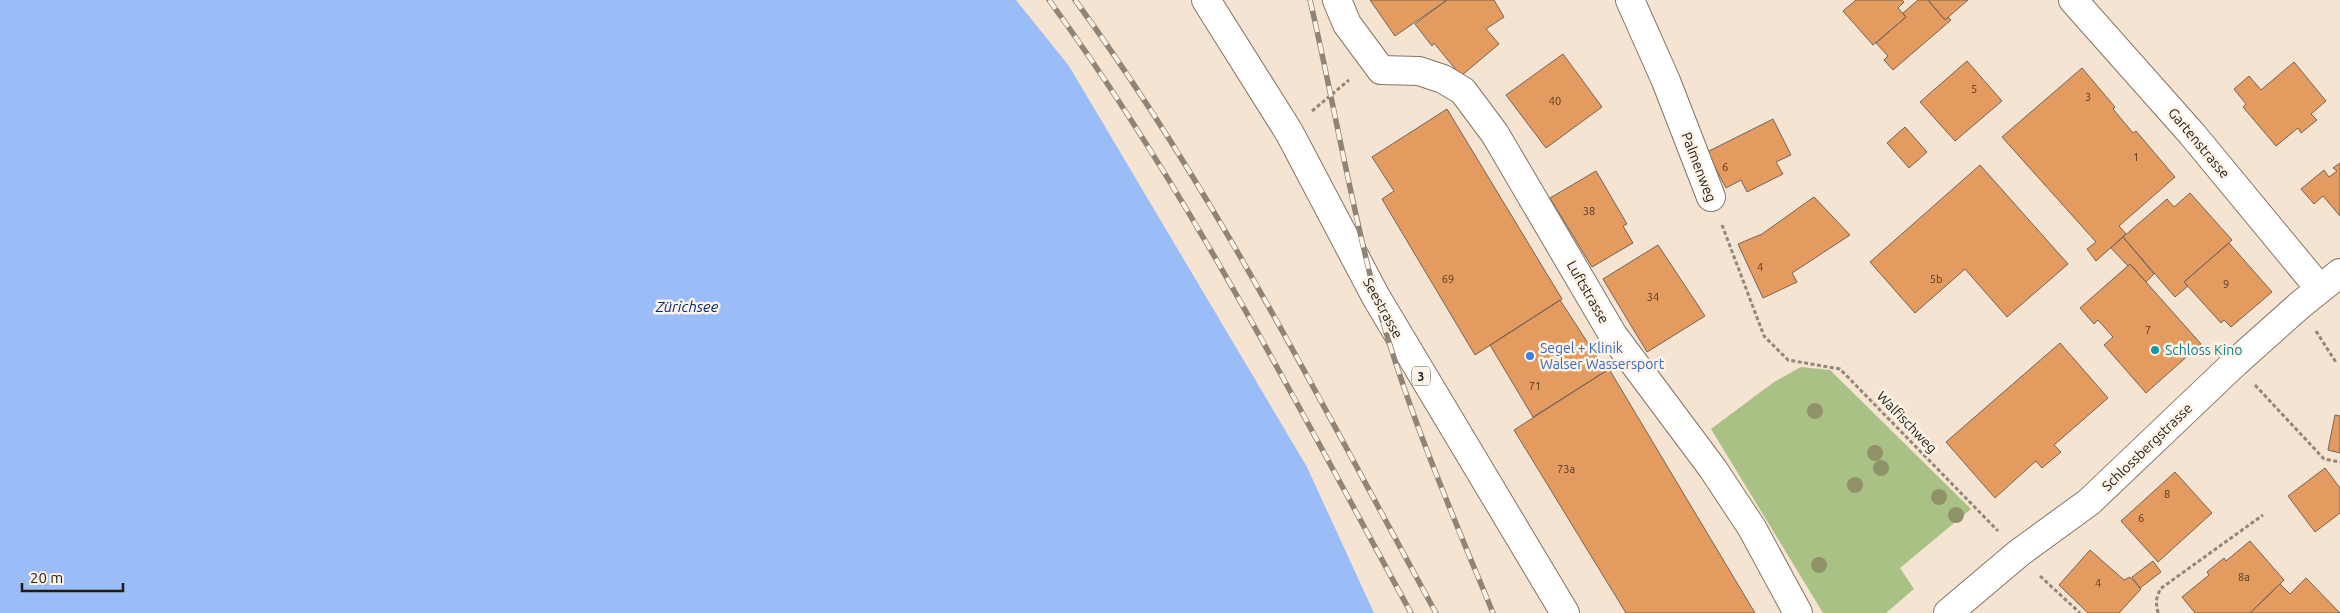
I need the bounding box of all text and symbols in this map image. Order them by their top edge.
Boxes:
house number: 5 [1971,83,1977,95]
house number: 3 [2085,91,2091,103]
house number: 40 [1549,95,1561,107]
street label: Gartenstrasse [2165,105,2233,181]
street label: Palmenweg [1678,130,1720,204]
house number: 1 [2133,151,2139,163]
house number: 6 [1722,161,1728,173]
house number: 38 [1583,205,1595,217]
street label: Luftstrasse [1564,258,1612,326]
house number: 4 [1757,261,1763,273]
house number: 69 [1442,273,1454,285]
house number: 5b [1930,273,1942,285]
street label: Seestrasse [1360,275,1406,341]
house number: 9 [2223,278,2229,290]
house number: 34 [1647,291,1659,303]
water label: Zürichsee [655,298,719,315]
house number: 7 [2145,324,2151,336]
place label: Segel + Klinik Walser Wassersport [1540,340,1665,372]
place label: Schloss Kino [2165,342,2242,358]
marker: Schloss Kino [2149,344,2161,356]
marker: Segel + Klinik Walser Wassersport [1524,350,1536,362]
road number: 3 [1412,366,1430,386]
house number: 71 [1529,380,1541,392]
street label: Walfischweg [1874,388,1940,456]
street label: Schlossbergstrasse [2099,400,2195,494]
house number: 73a [1557,463,1575,475]
house number: 8 [2164,488,2170,500]
house number: 6 [2138,512,2144,524]
scale bar [22,560,124,592]
text: 20 m [30,569,63,586]
house number: 8a [2238,571,2250,583]
house number: 4 [2095,577,2101,589]

